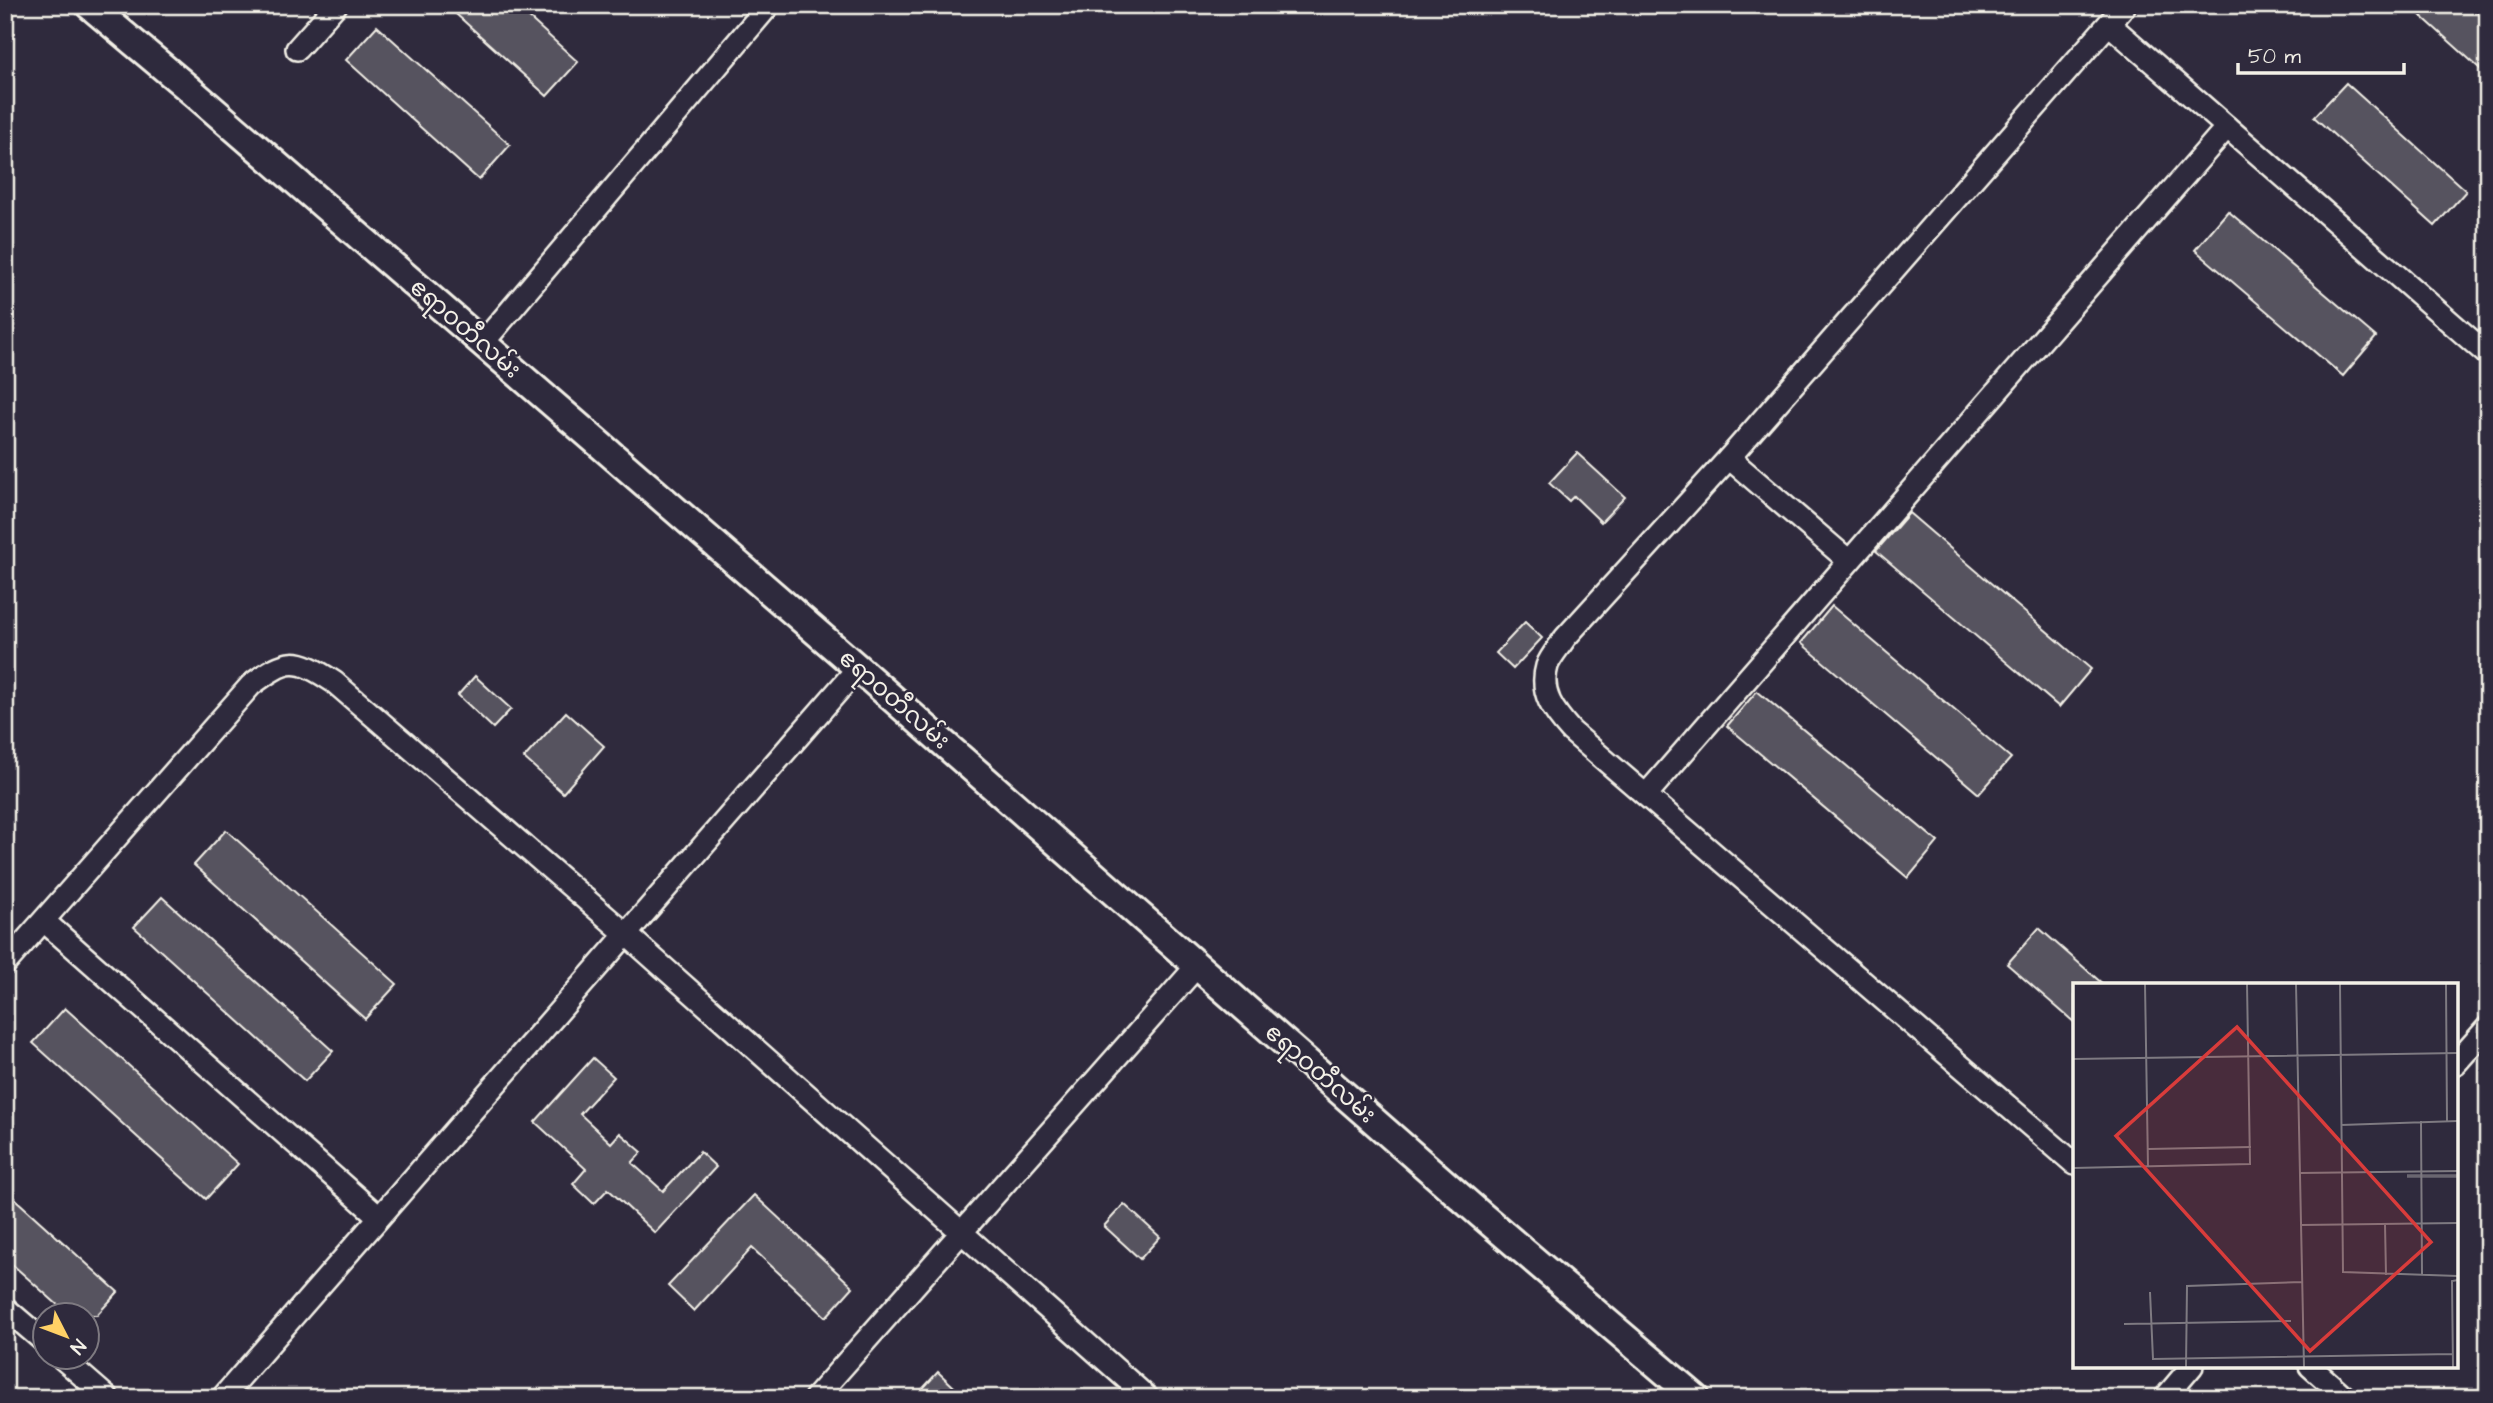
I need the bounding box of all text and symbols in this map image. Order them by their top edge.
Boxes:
scale bar [2238,32,2404,76]
text: 50 m [2248,42,2302,71]
street label: ဧရာဝတီလမ်း [401,271,528,388]
street label: ဧရာဝတီလမ်း [830,642,957,759]
inset map [2073,983,2458,1368]
street label: ဧရာဝတီလမ်း [1256,1016,1383,1133]
north arrow [32,1302,102,1372]
text: N [63,1333,92,1360]

